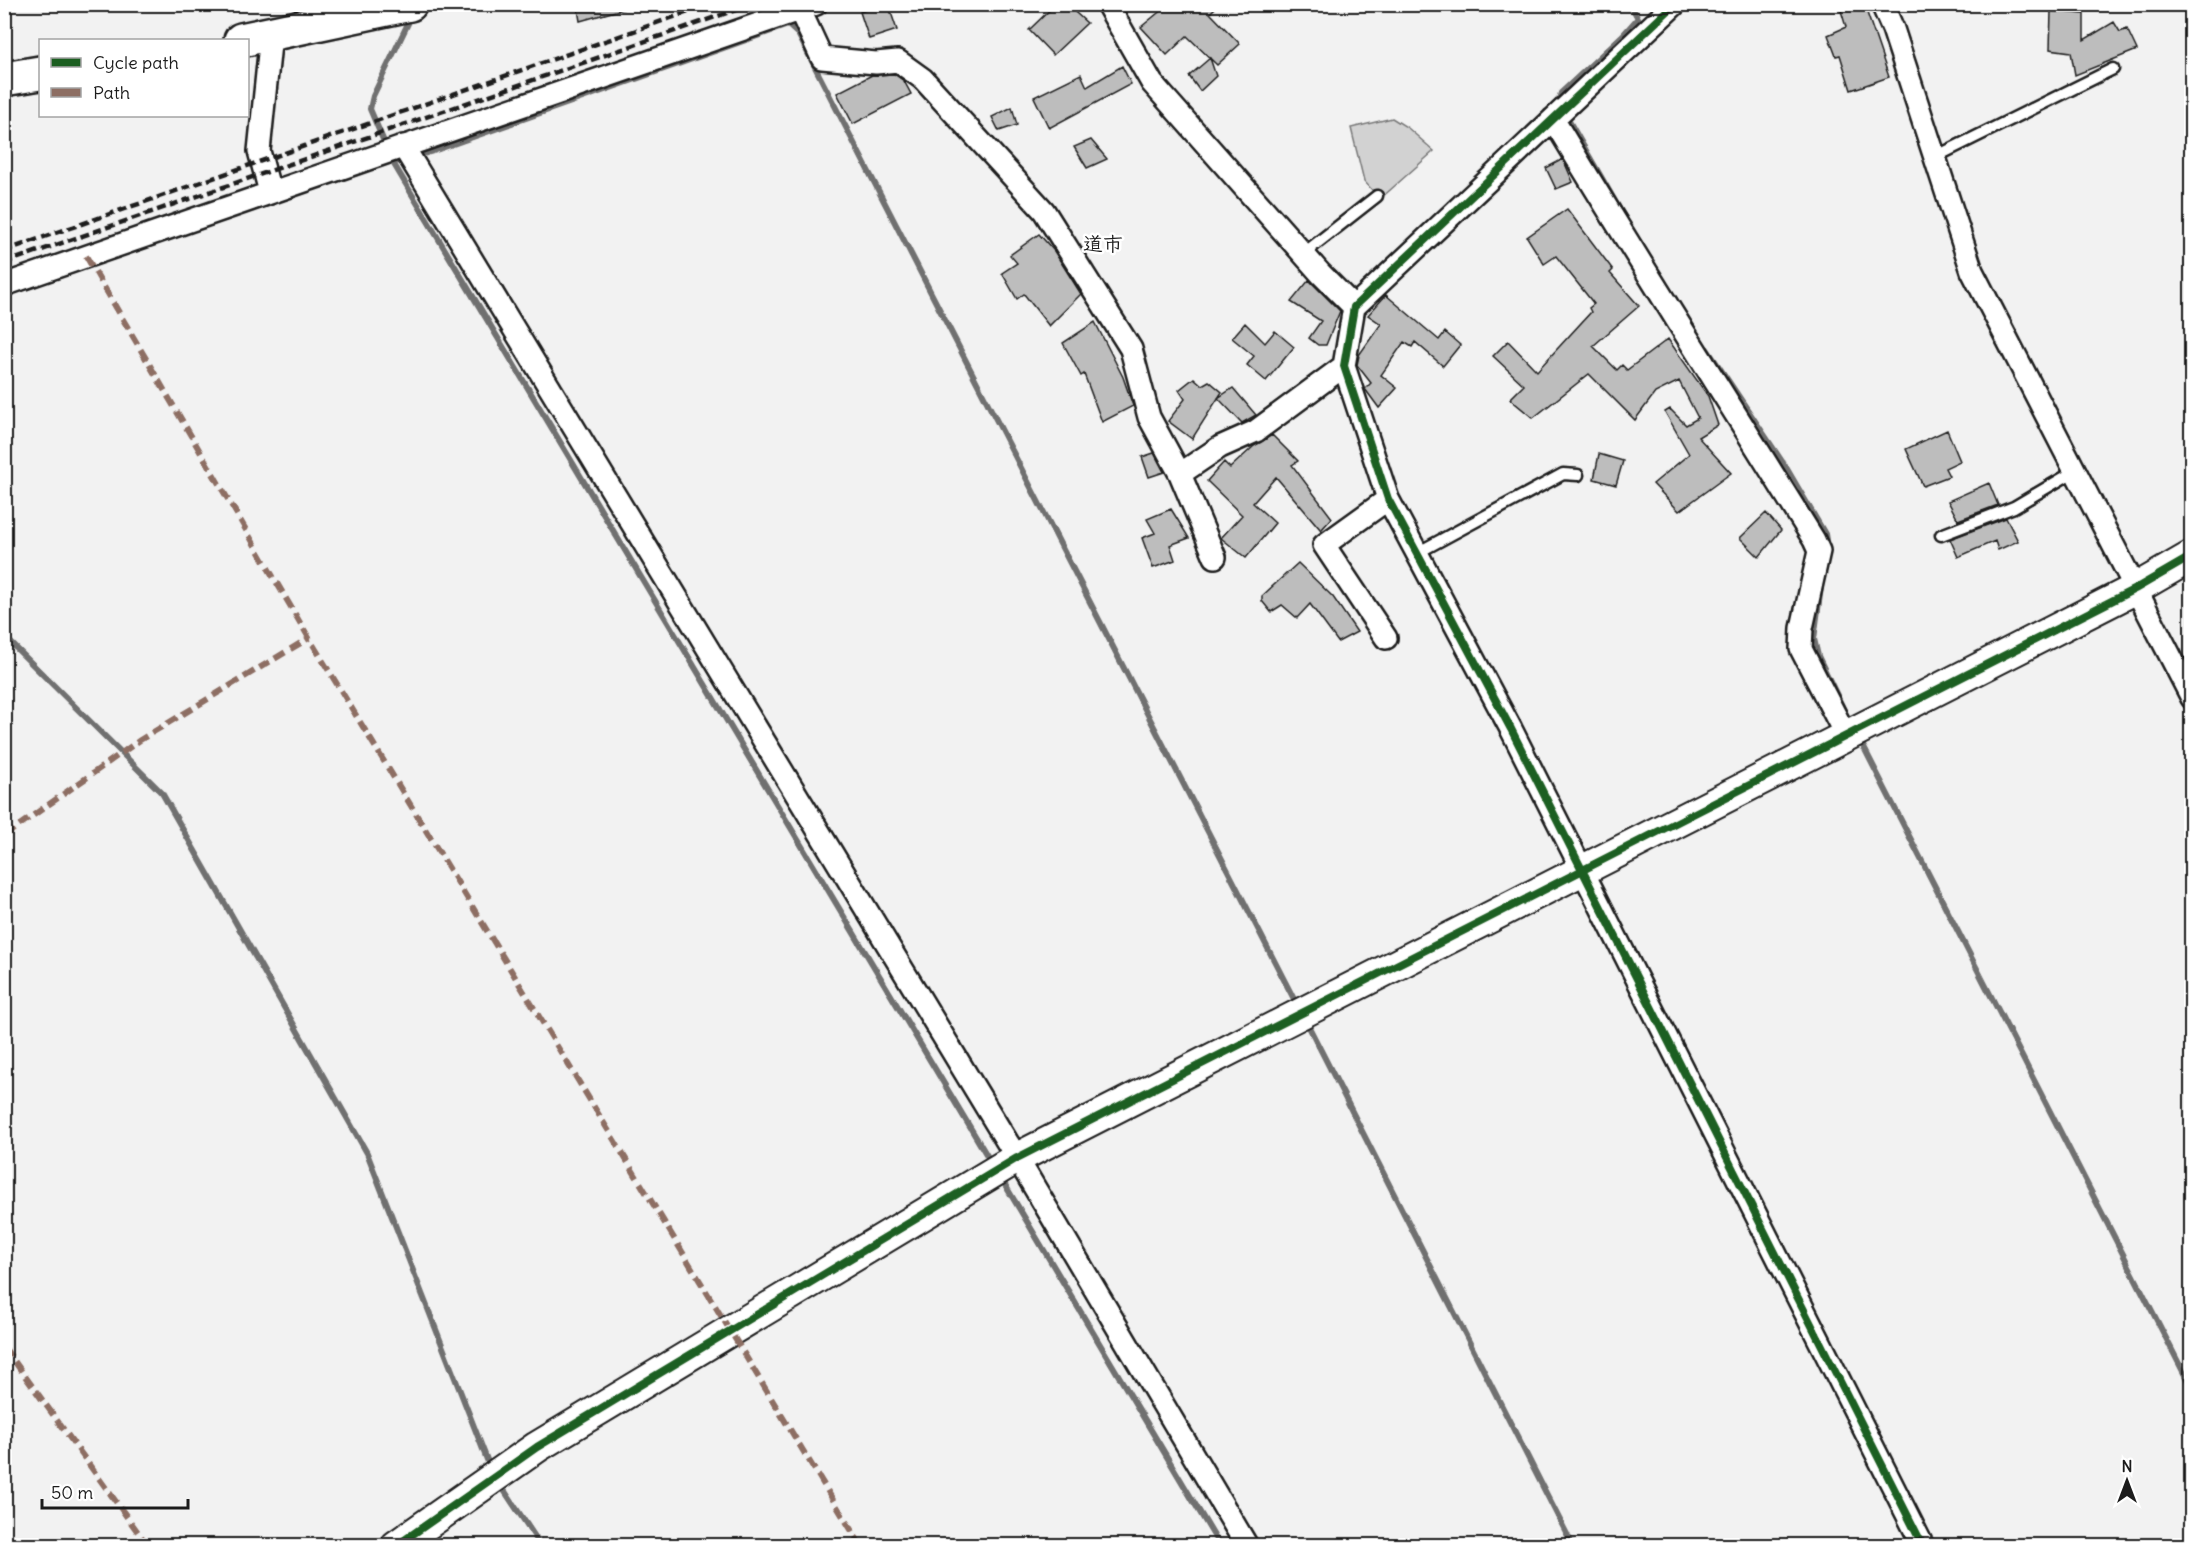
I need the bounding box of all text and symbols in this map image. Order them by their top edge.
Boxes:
legend [39,39,249,117]
text: Cycle path [93,51,179,74]
text: Path [93,81,130,104]
district label: 道市 [1083,231,1123,256]
north arrow [2097,1451,2157,1511]
text: N [2121,1456,2133,1476]
scale bar [42,1472,188,1510]
text: 50 m [51,1481,93,1504]

